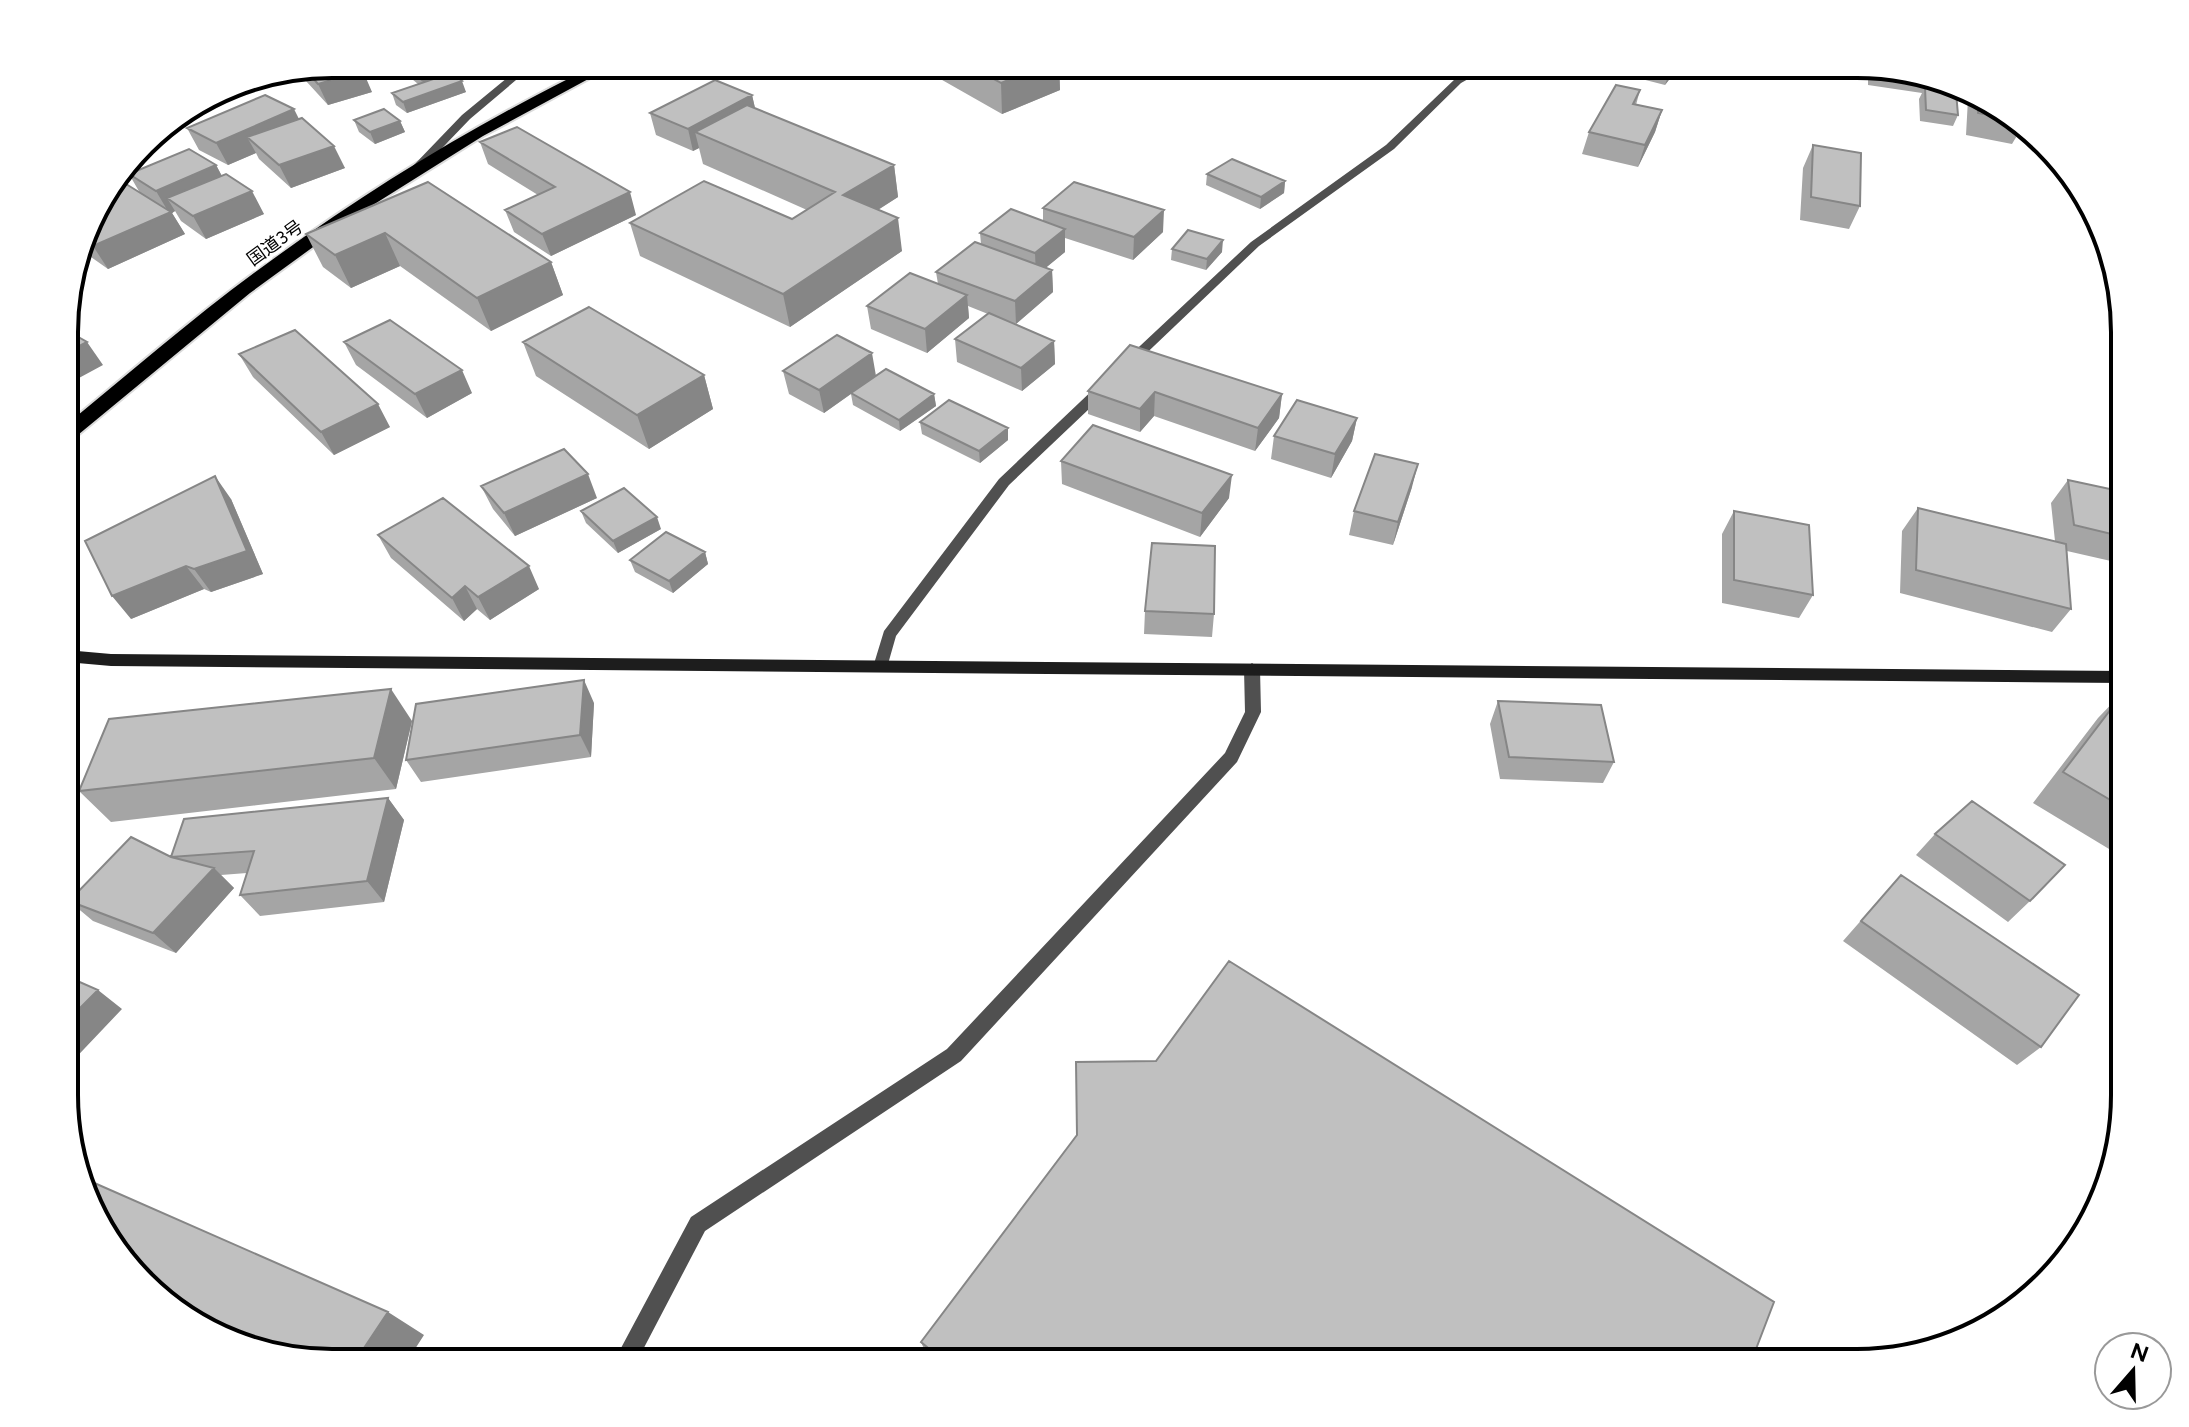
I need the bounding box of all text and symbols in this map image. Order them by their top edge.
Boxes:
street label: 国道3号 [243,215,307,271]
north arrow [2093,1331,2173,1411]
text: N [2127,1337,2152,1368]

